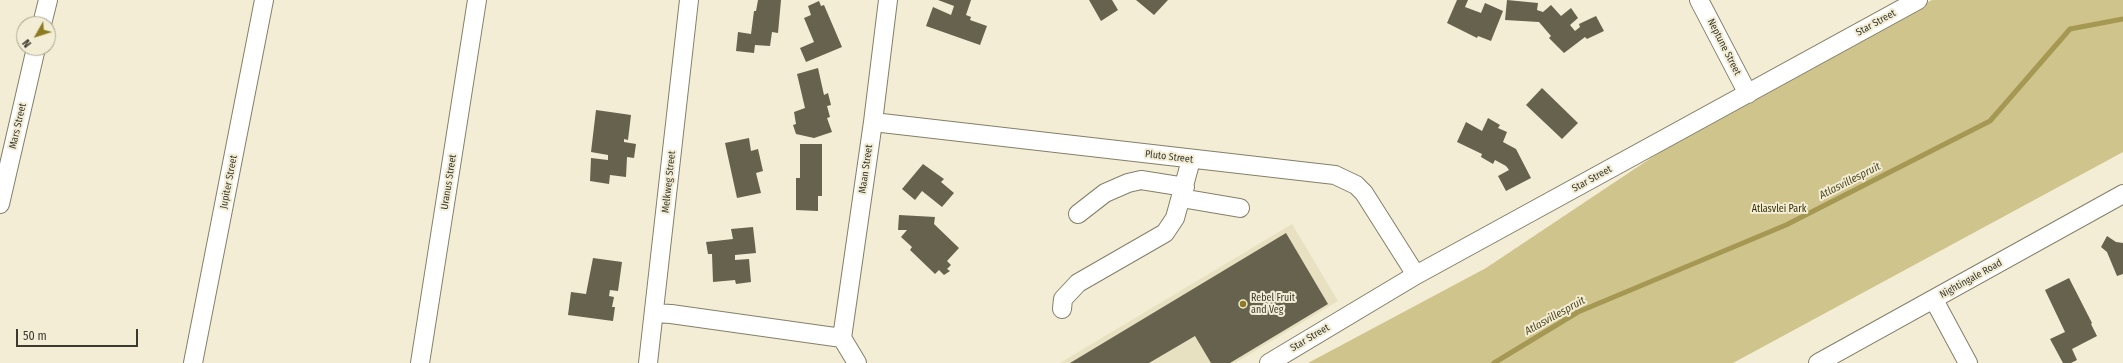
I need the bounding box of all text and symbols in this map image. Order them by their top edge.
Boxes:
street label: Star Street [1854,7,1898,39]
north arrow [16,16,56,56]
street label: Neptune Street [1705,17,1743,77]
text: N [20,37,34,50]
street label: Mars Street [7,102,29,150]
street label: Maan Street [857,144,875,194]
street label: Pluto Street [1144,148,1194,166]
street label: Melkweg Street [660,150,678,214]
street label: Jupiter Street [218,154,240,210]
street label: Uranus Street [439,154,459,210]
water label: Atlasvillespruit [1817,160,1883,202]
street label: Star Street [1570,163,1614,195]
park label: Atlasvlei Park [1752,203,1806,215]
street label: Nightingale Road [1938,257,2004,301]
place label: Rebel Fruit and Veg [1251,292,1295,316]
water label: Atlasvillespruit [1522,294,1588,338]
marker: Rebel Fruit and Veg [1238,299,1248,309]
scale bar [18,321,140,347]
street label: Star Street [1288,322,1332,354]
text: 50 m [23,329,47,343]

